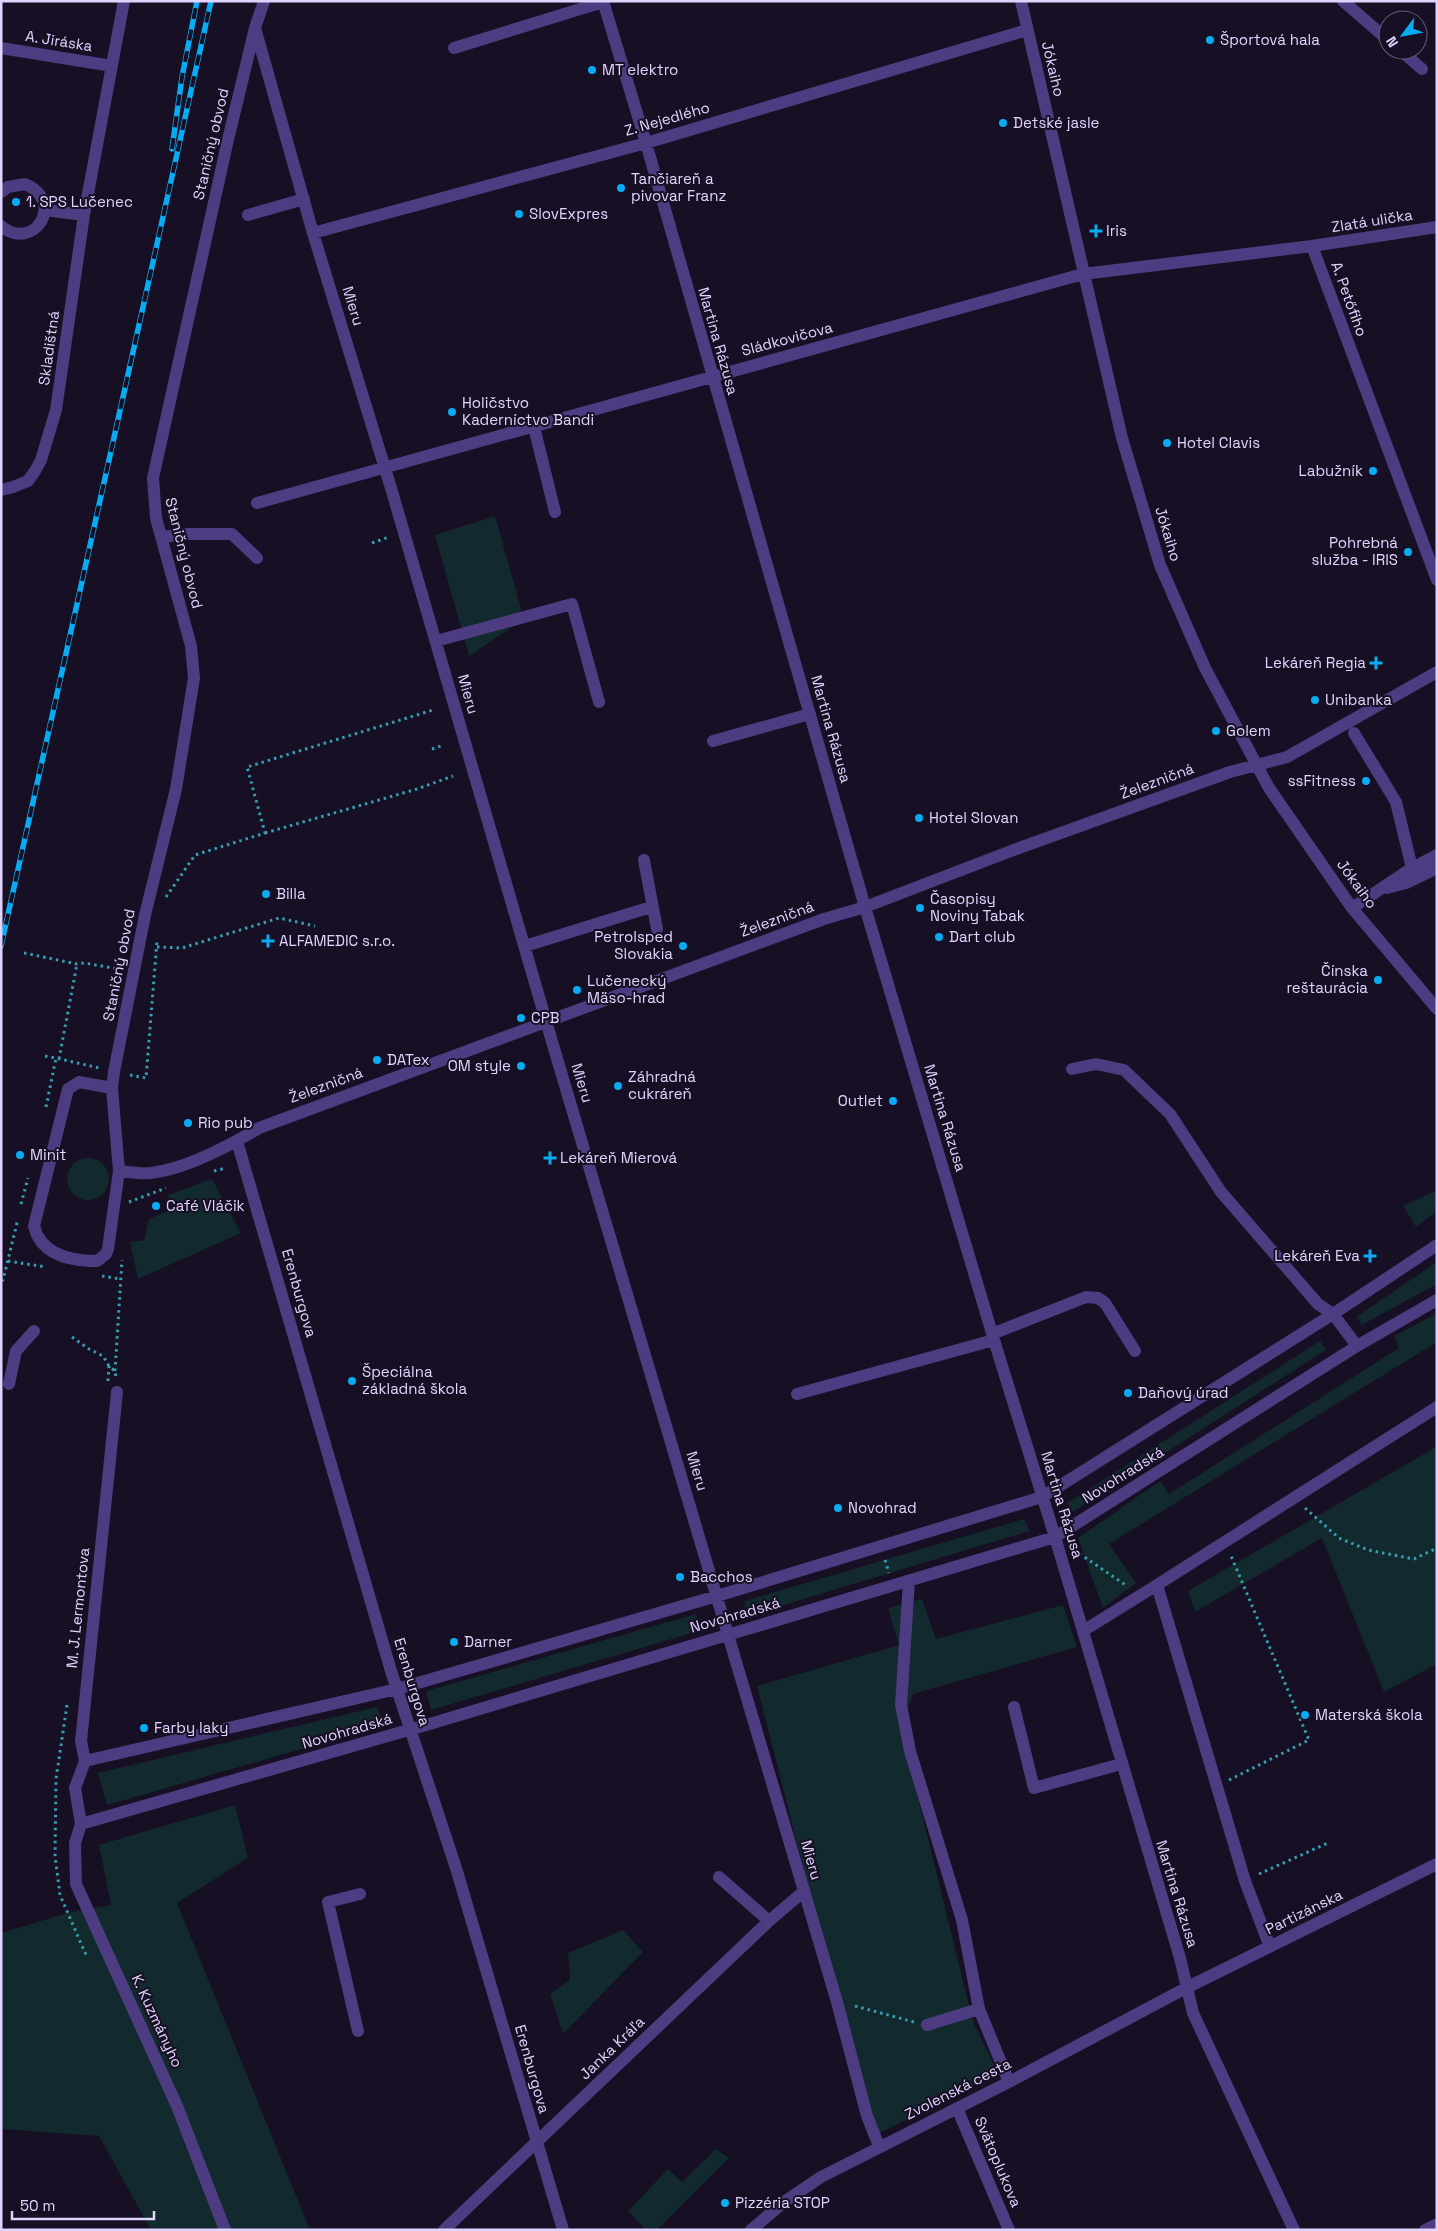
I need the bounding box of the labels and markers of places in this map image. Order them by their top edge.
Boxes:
place label: Športová hala [1220,30,1320,49]
marker: Športová hala [1204,34,1216,46]
place label: MT elektro [602,60,678,79]
marker: MT elektro [586,64,598,76]
place label: Detské jasle [1013,113,1100,132]
marker: Detské jasle [997,117,1009,129]
place label: Tančiareň a pivovar Franz [631,169,726,205]
marker: Tančiareň a pivovar Franz [615,182,627,194]
place label: 1. SPS Lučenec [26,192,133,211]
marker: 1. SPS Lučenec [10,196,22,208]
place label: SlovExpres [529,204,608,223]
marker: SlovExpres [513,208,525,220]
place label: Iris [1106,221,1127,240]
marker: Iris [1090,225,1102,237]
place label: Holičstvo Kaderníctvo Bandi [462,393,594,429]
marker: Holičstvo Kaderníctvo Bandi [446,406,458,418]
place label: Hotel Clavis [1177,433,1260,452]
marker: Hotel Clavis [1161,437,1173,449]
place label: Labužník [1299,461,1363,480]
marker: Labužník [1367,465,1379,477]
place label: Pohrebná služba - IRIS [1311,533,1398,569]
marker: Pohrebná služba - IRIS [1402,546,1414,558]
place label: Lekáreň Regia [1265,653,1366,672]
marker: Lekáreň Regia [1370,657,1382,669]
place label: Unibanka [1325,690,1392,709]
marker: Unibanka [1309,694,1321,706]
place label: Golem [1226,721,1271,740]
marker: Golem [1210,725,1222,737]
place label: ssFitness [1288,771,1356,790]
marker: ssFitness [1360,775,1372,787]
place label: Hotel Slovan [929,808,1018,827]
marker: Hotel Slovan [913,812,925,824]
place label: Billa [276,884,306,903]
marker: Billa [260,888,272,900]
place label: Časopisy Noviny Tabak [930,889,1025,925]
marker: Časopisy Noviny Tabak [914,902,926,914]
place label: Petrolsped Slovakia [594,927,673,963]
place label: Dart club [949,927,1015,946]
place label: ALFAMEDIC s.r.o. [279,931,395,950]
marker: Dart club [933,931,945,943]
marker: ALFAMEDIC s.r.o. [261,934,275,948]
marker: Petrolsped Slovakia [677,940,689,952]
place label: Čínska reštaurácia [1286,961,1368,997]
place label: Lučenecký Mäso-hrad [587,971,666,1007]
marker: Čínska reštaurácia [1372,974,1384,986]
marker: Lučenecký Mäso-hrad [571,984,583,996]
place label: CPB [531,1008,560,1027]
marker: CPB [515,1012,527,1024]
place label: DATex [387,1050,430,1069]
marker: DATex [371,1054,383,1066]
place label: OM style [448,1056,511,1075]
marker: OM style [515,1060,527,1072]
place label: Záhradná cukráreň [628,1067,696,1103]
marker: Záhradná cukráreň [612,1080,624,1092]
place label: Outlet [838,1091,883,1110]
marker: Outlet [887,1095,899,1107]
place label: Rio pub [198,1113,253,1132]
marker: Rio pub [182,1117,194,1129]
place label: Minit [30,1145,67,1164]
place label: Lekáreň Mierová [560,1148,678,1167]
marker: Minit [14,1149,26,1161]
marker: Lekáreň Mierová [544,1152,556,1164]
place label: Café Vláčik [166,1196,245,1215]
marker: Café Vláčik [150,1200,162,1212]
place label: Lekáreň Eva [1274,1246,1360,1265]
marker: Lekáreň Eva [1364,1250,1376,1262]
place label: Špeciálna základná škola [362,1362,467,1398]
marker: Špeciálna základná škola [346,1375,358,1387]
place label: Daňový úrad [1138,1383,1229,1402]
marker: Daňový úrad [1122,1387,1134,1399]
place label: Novohrad [848,1498,917,1517]
marker: Novohrad [832,1502,844,1514]
place label: Bacchos [690,1567,753,1586]
marker: Bacchos [674,1571,686,1583]
place label: Darner [464,1632,512,1651]
marker: Darner [448,1636,460,1648]
place label: Materská škola [1315,1705,1423,1724]
marker: Materská škola [1299,1709,1311,1721]
place label: Farby laky [154,1718,229,1737]
marker: Farby laky [138,1722,150,1734]
place label: Pizzéria STOP [735,2193,830,2212]
marker: Pizzéria STOP [719,2197,731,2209]

